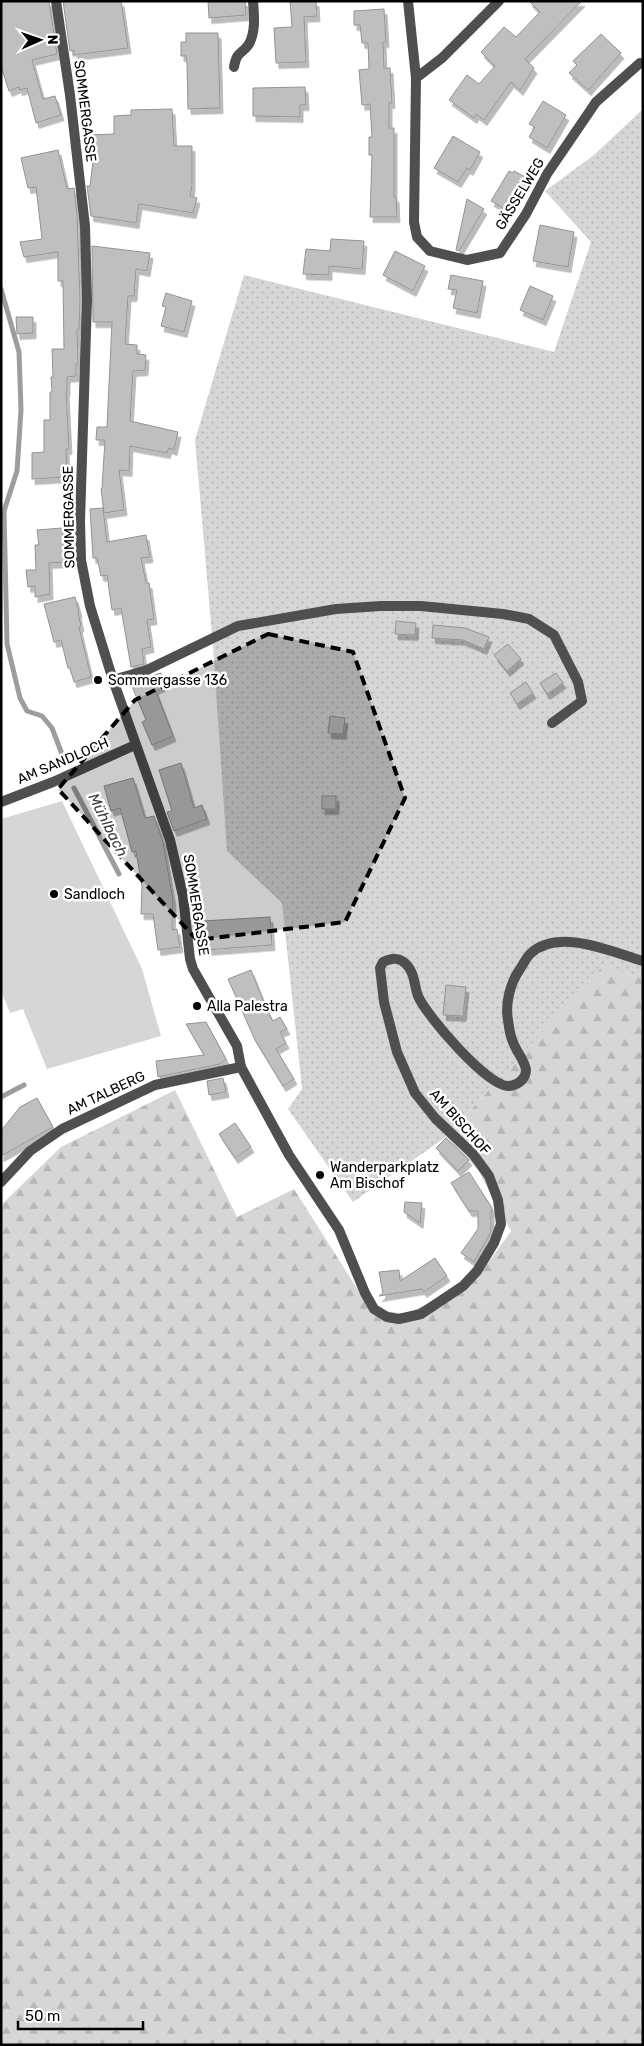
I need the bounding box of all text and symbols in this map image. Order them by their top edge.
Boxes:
north arrow [15,15,65,65]
text: N [44,34,61,45]
street label: SOMMERGASSE [70,59,100,163]
street label: GÄSSELWEG [492,155,548,233]
street label: SOMMERGASSE [60,466,78,568]
place label: Sommergasse 136 [108,672,227,689]
marker: Sommergasse 136 [92,674,104,686]
street label: AM SANDLOCH [15,734,111,788]
water label: Mühlbach [84,790,132,860]
street label: SOMMERGASSE [180,853,212,957]
place label: Sandloch [64,886,125,903]
marker: Sandloch [48,888,60,900]
place label: Alla Palestra [207,998,288,1015]
marker: Alla Palestra [191,1000,203,1012]
street label: AM TALBERG [64,1067,148,1119]
street label: AM BISCHOF [426,1086,494,1158]
place label: Wanderparkplatz Am Bischof [330,1159,439,1192]
marker: Wanderparkplatz Am Bischof [314,1169,326,1181]
scale bar [18,1998,142,2030]
text: 50 m [25,2007,60,2025]

